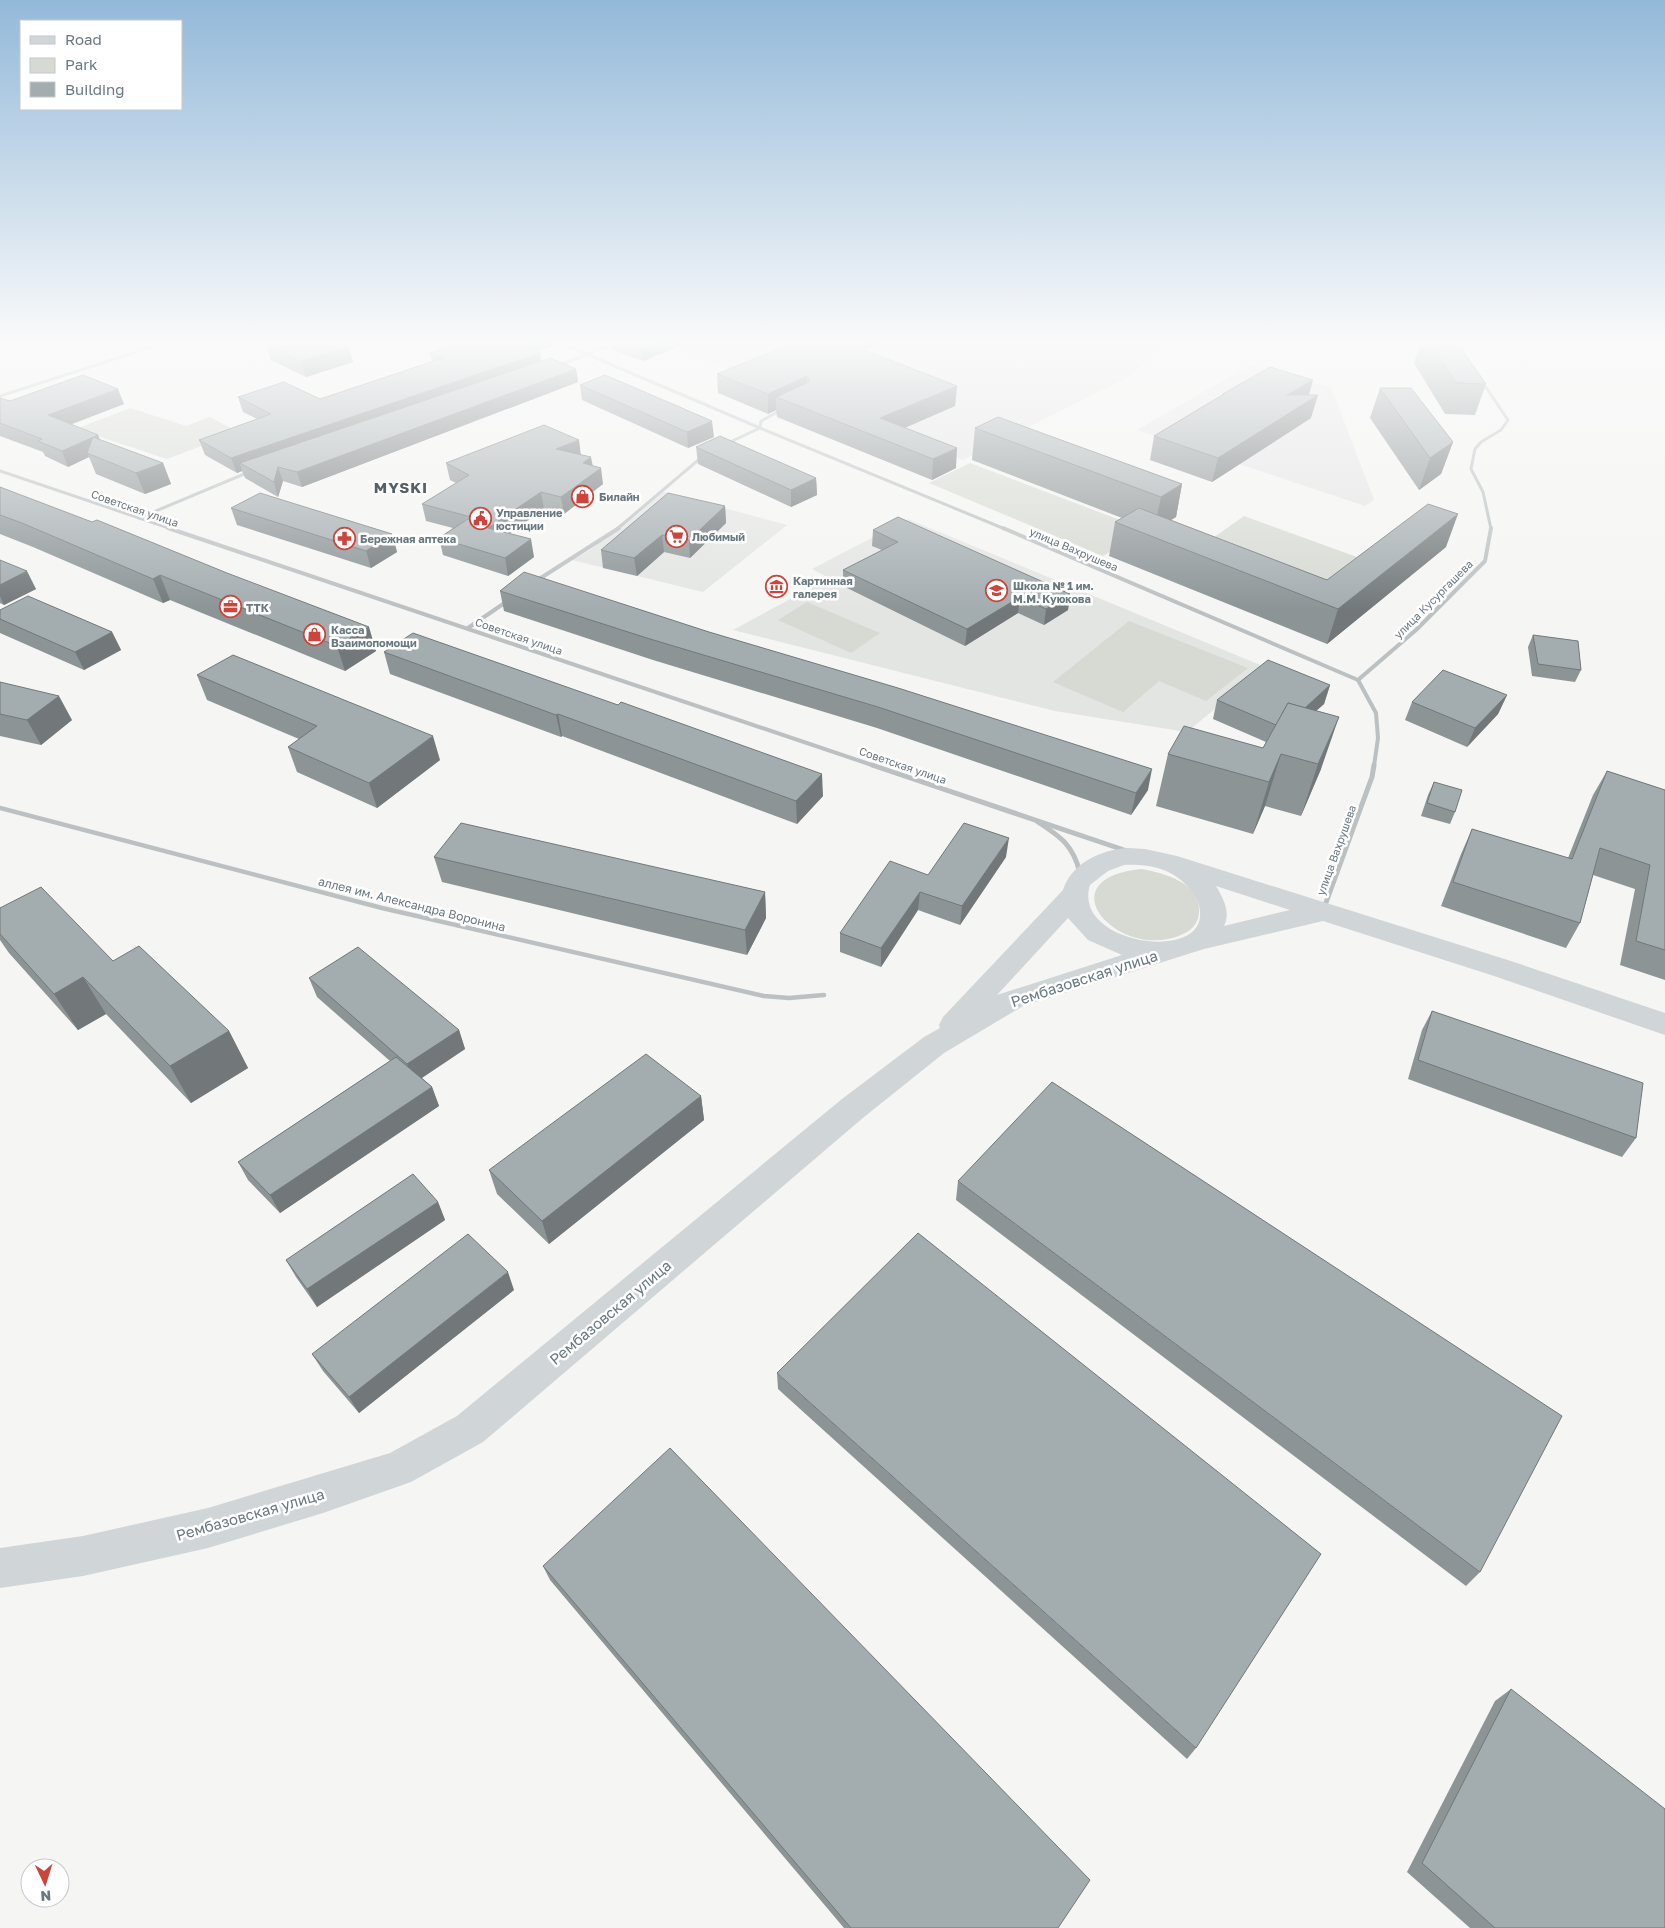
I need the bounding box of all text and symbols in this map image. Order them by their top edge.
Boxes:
legend [20,20,182,110]
text: Road [65,30,102,48]
text: Park [65,55,98,73]
text: Building [65,80,125,98]
district label: MYSKI [374,478,428,496]
shop icon: Билайн [571,484,595,508]
street label: Советская улица [90,487,180,529]
place label: Билайн [599,490,640,503]
public building icon: Управление юстиции [468,506,492,530]
place label: Управление юстиции [496,506,563,532]
supermarket icon: Любимый [664,524,688,548]
street label: улица Вахрушева [1028,524,1120,574]
pharmacy icon: Бережная аптека [332,526,356,550]
place label: Любимый [692,530,745,543]
place label: Бережная аптека [360,532,456,545]
street label: улица Кусургашева [1391,557,1475,641]
museum icon: Картинная галерея [765,574,789,598]
place label: Картинная галерея [793,574,853,600]
school or university icon: Школа № 1 им. М.М. Куюкова [985,579,1009,603]
place label: Школа № 1 им. М.М. Куюкова [1013,579,1094,605]
office icon: ТТК [218,595,242,619]
place label: ТТК [246,601,269,614]
street label: Советская улица [474,615,564,657]
shop icon: Касса Взаимопомощи [303,623,327,647]
place label: Касса Взаимопомощи [331,623,417,649]
street label: Советская улица [858,744,948,786]
street label: улица Вахрушева [1314,803,1358,897]
street label: аллея им. Александра Воронина [317,873,507,935]
street label: Рембазовская улица [1008,946,1160,1010]
street label: Рембазовская улица [545,1256,675,1368]
street label: Рембазовская улица [174,1484,326,1544]
north arrow [20,1858,70,1908]
text: N [40,1888,52,1905]

